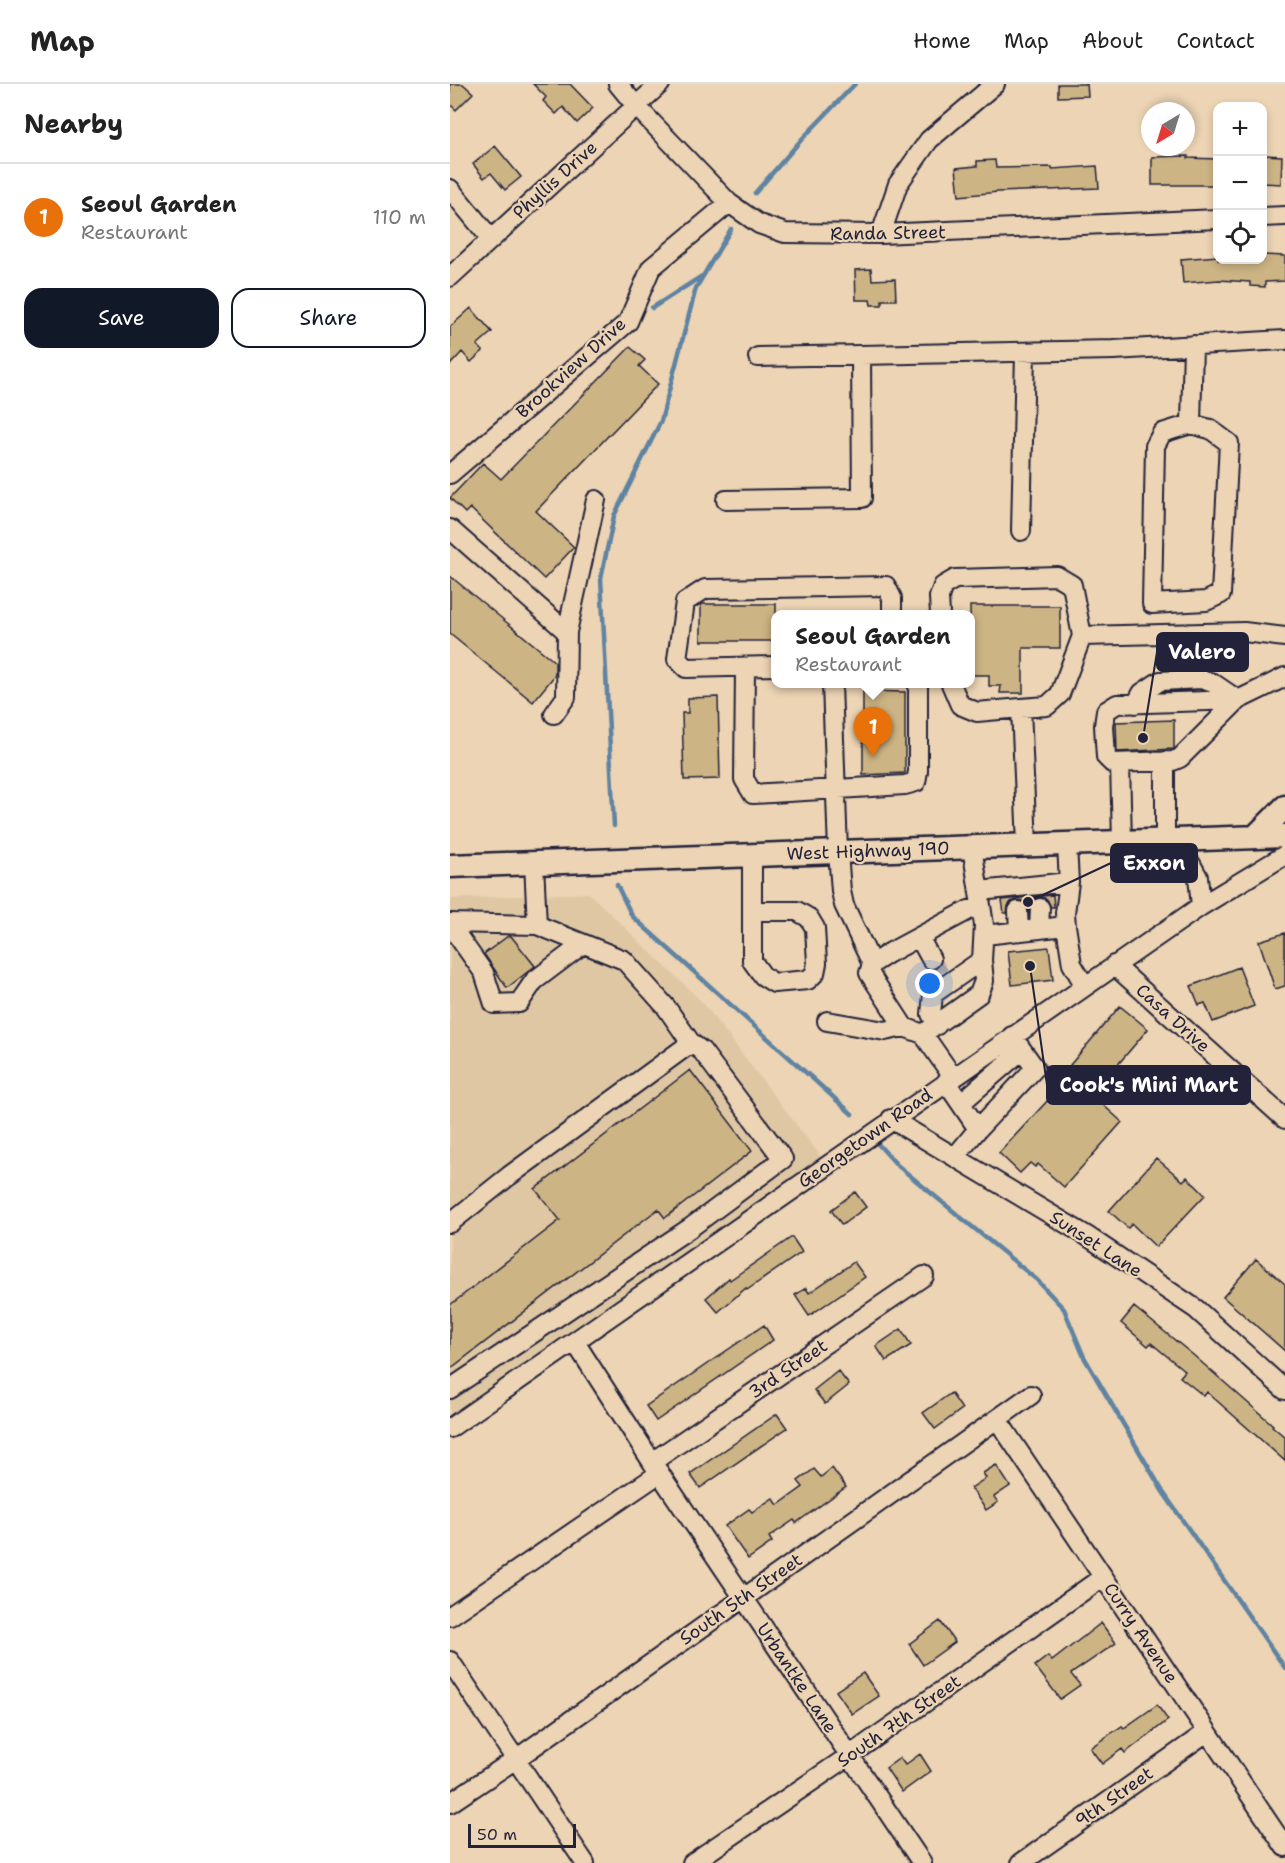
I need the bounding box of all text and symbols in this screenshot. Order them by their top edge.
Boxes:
text: Map [30,22,95,60]
text: Home [913,27,971,55]
text: Map [1004,27,1049,55]
text: About [1082,27,1143,55]
text: Contact [1176,27,1255,55]
north arrow [1141,102,1195,156]
map controls [1213,102,1267,264]
button: + [1213,102,1267,156]
text: Nearby [24,106,123,141]
street label: Phyllis Drive [508,136,602,224]
button: − [1213,156,1267,210]
text: Seoul Garden [81,190,237,219]
text: 1 [39,204,48,230]
text: 110 m [372,204,426,230]
button: locate [1213,210,1267,264]
text: Restaurant [81,219,188,245]
street label: Randa Street [830,220,946,246]
button: Save [24,288,219,348]
button: Share [231,288,426,348]
street label: Brookview Drive [511,312,631,424]
popup [771,610,975,688]
text: Seoul Garden [795,622,951,651]
callout: Valero [1157,633,1248,671]
text: Valero [1168,639,1236,665]
text: Restaurant [795,651,902,677]
pin: 1 [854,708,892,757]
street label: West Highway 190 [786,836,950,866]
callout: Exxon [1111,844,1197,882]
text: Exxon [1123,850,1185,876]
your location [915,969,944,998]
street label: Casa Drive [1131,978,1215,1058]
callout: Cook's Mini Mart [1047,1066,1250,1104]
text: Cook's Mini Mart [1059,1072,1239,1098]
street label: Georgetown Road [793,1083,937,1193]
street label: Sunset Lane [1045,1205,1147,1283]
street label: 3rd Street [744,1334,832,1404]
street label: South 5th Street [675,1548,807,1650]
street label: Curry Avenue [1098,1578,1184,1688]
street label: Urbantke Lane [751,1618,843,1738]
street label: South 7th Street [832,1669,966,1773]
street label: 9th Street [1070,1761,1158,1833]
scale bar [468,1821,576,1848]
text: 50 m [477,1824,517,1845]

